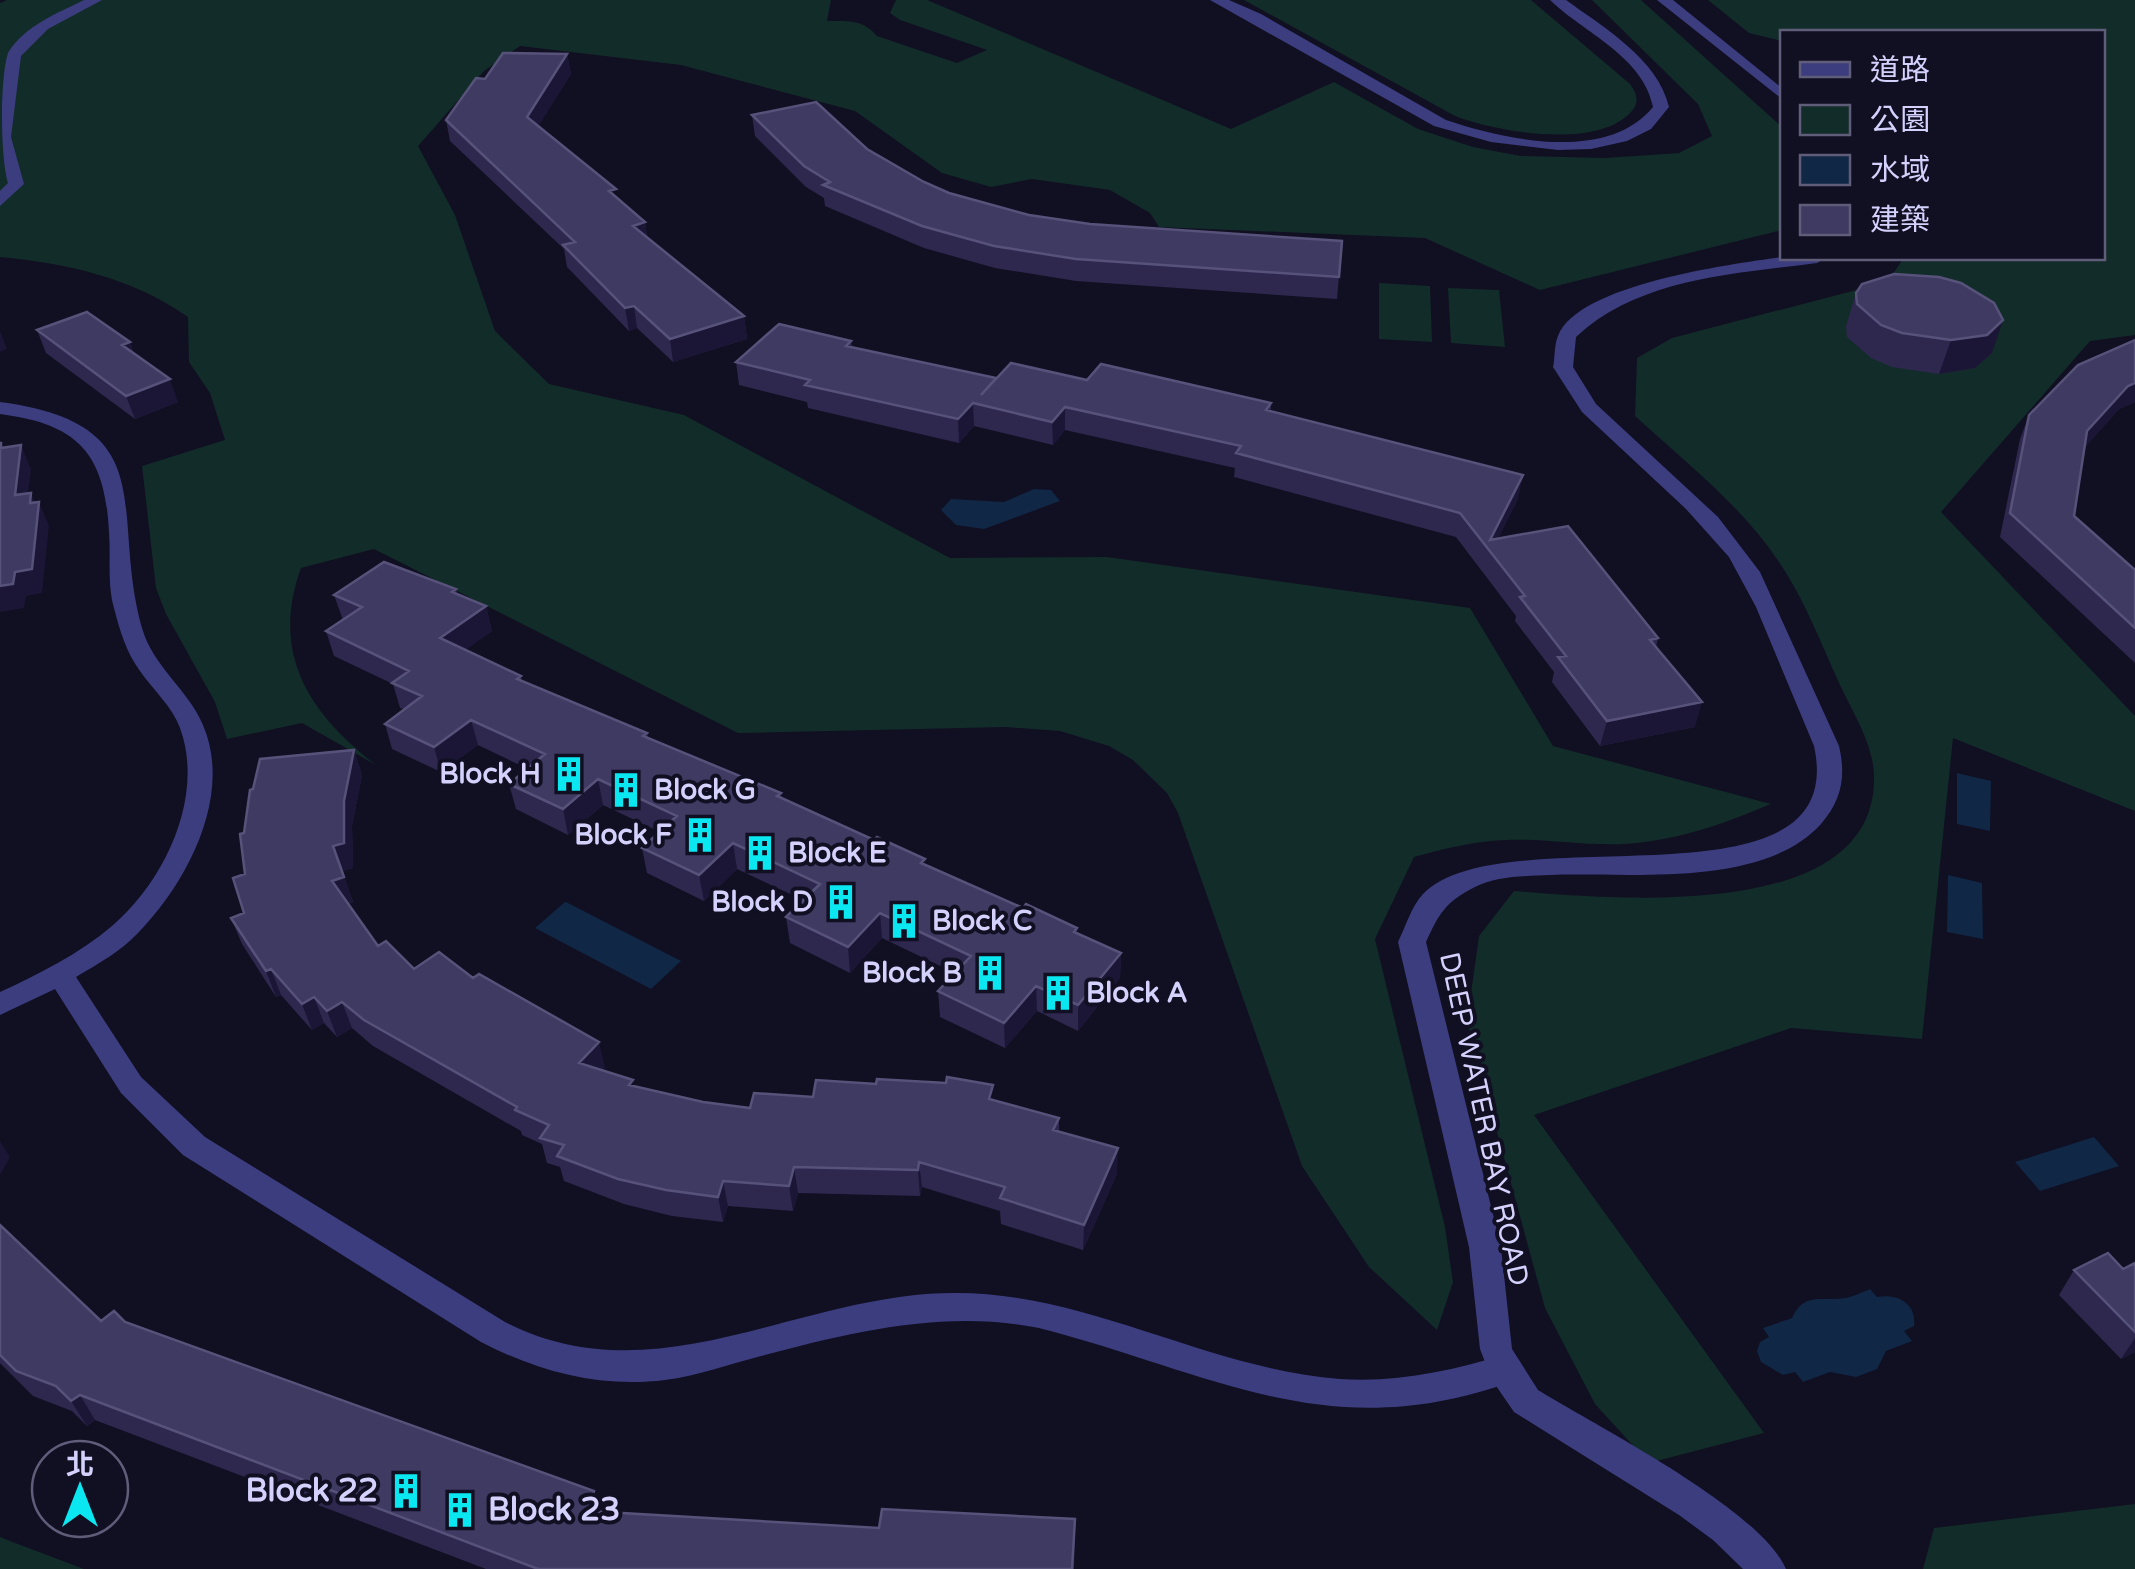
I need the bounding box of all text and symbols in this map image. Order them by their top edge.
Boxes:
legend [1780,30,2105,260]
text: 道路 [1870,52,1930,89]
text: 公園 [1870,102,1930,139]
text: 水域 [1870,152,1930,189]
text: 建築 [1870,202,1930,239]
building icon: Block H [550,755,588,793]
place label: Block H [439,757,541,791]
building icon: Block G [607,771,645,809]
place label: Block G [654,773,756,807]
building icon: Block F [681,816,719,854]
place label: Block F [574,818,672,852]
building icon: Block E [741,834,779,872]
place label: Block E [788,836,887,870]
building icon: Block D [822,883,860,921]
place label: Block D [711,885,813,919]
building icon: Block C [885,902,923,940]
place label: Block C [932,904,1032,938]
street label: DEEP WATER BAY ROAD [1432,949,1536,1289]
building icon: Block B [971,954,1009,992]
place label: Block B [862,956,962,990]
building icon: Block A [1039,974,1077,1012]
place label: Block A [1086,976,1188,1010]
north arrow [30,1439,130,1539]
text: 北 [66,1448,94,1482]
place label: Block 22 [246,1472,378,1510]
building icon: Block 22 [387,1472,425,1510]
building icon: Block 23 [441,1491,479,1529]
place label: Block 23 [488,1491,620,1529]

